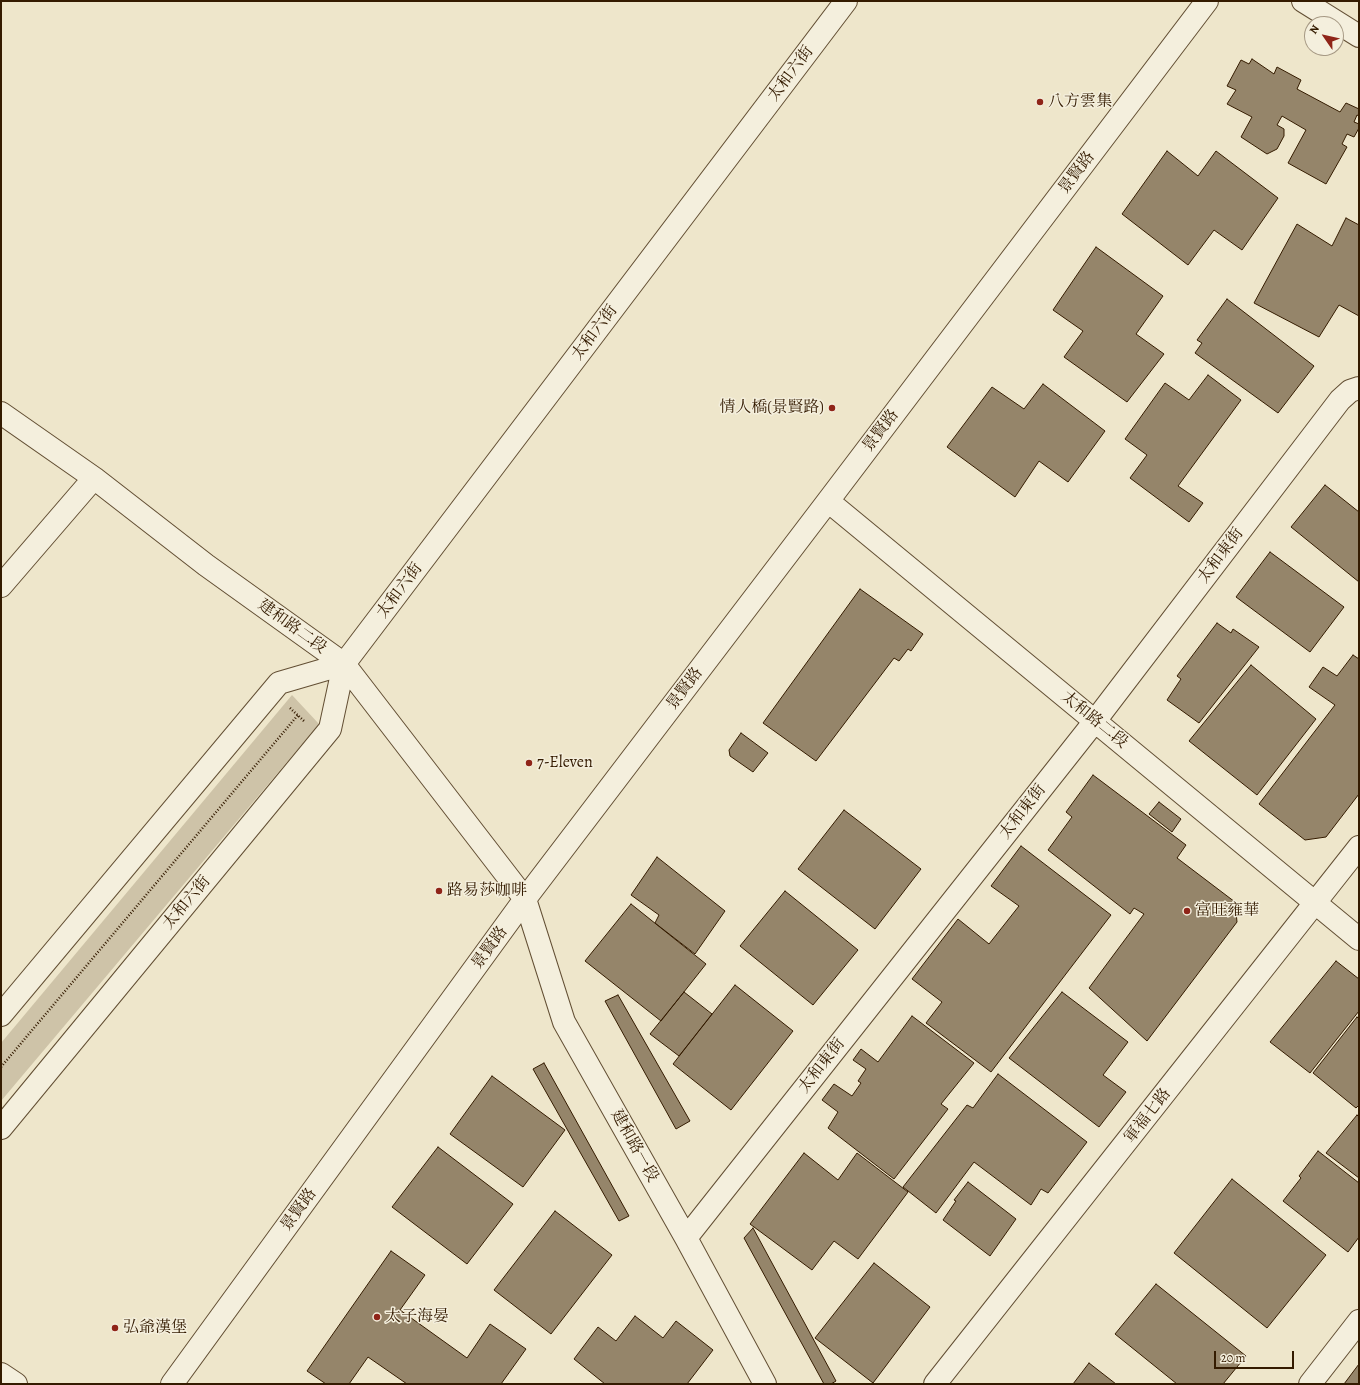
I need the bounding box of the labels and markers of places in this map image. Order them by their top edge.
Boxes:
place label: 八方雲集 [1048,92,1112,112]
marker: 八方雲集 [1035,97,1045,107]
place label: 情人橋(景賢路) [719,398,824,418]
marker: 情人橋(景賢路) [827,403,837,413]
place label: 7-Eleven [537,753,593,773]
marker: 7-Eleven [524,758,534,768]
place label: 路易莎咖啡 [447,881,527,901]
marker: 路易莎咖啡 [434,886,444,896]
place label: 富旺雍華 [1195,901,1259,921]
marker: 富旺雍華 [1182,906,1192,916]
place label: 太子海晏 [385,1307,449,1327]
marker: 太子海晏 [372,1312,382,1322]
place label: 弘爺漢堡 [123,1318,187,1338]
marker: 弘爺漢堡 [110,1323,120,1333]

